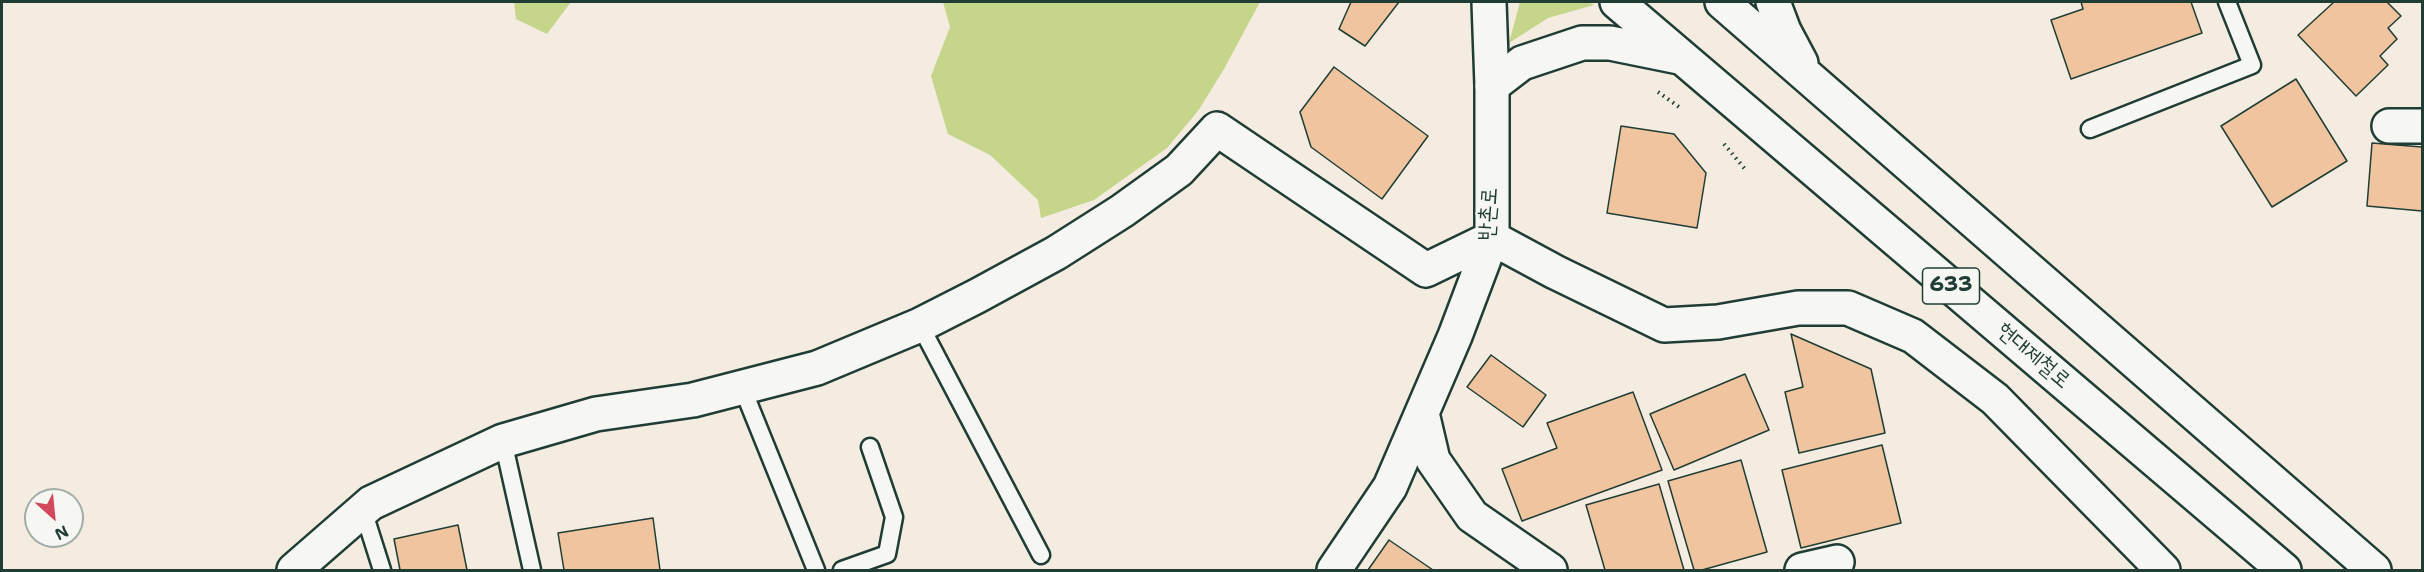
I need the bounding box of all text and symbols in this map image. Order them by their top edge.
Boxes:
street label: 반촌로 [1474,187,1504,241]
road number: 633 [1922,268,1980,304]
street label: 현대제철로 [1991,317,2075,395]
north arrow [24,488,84,548]
text: N [51,520,72,545]

